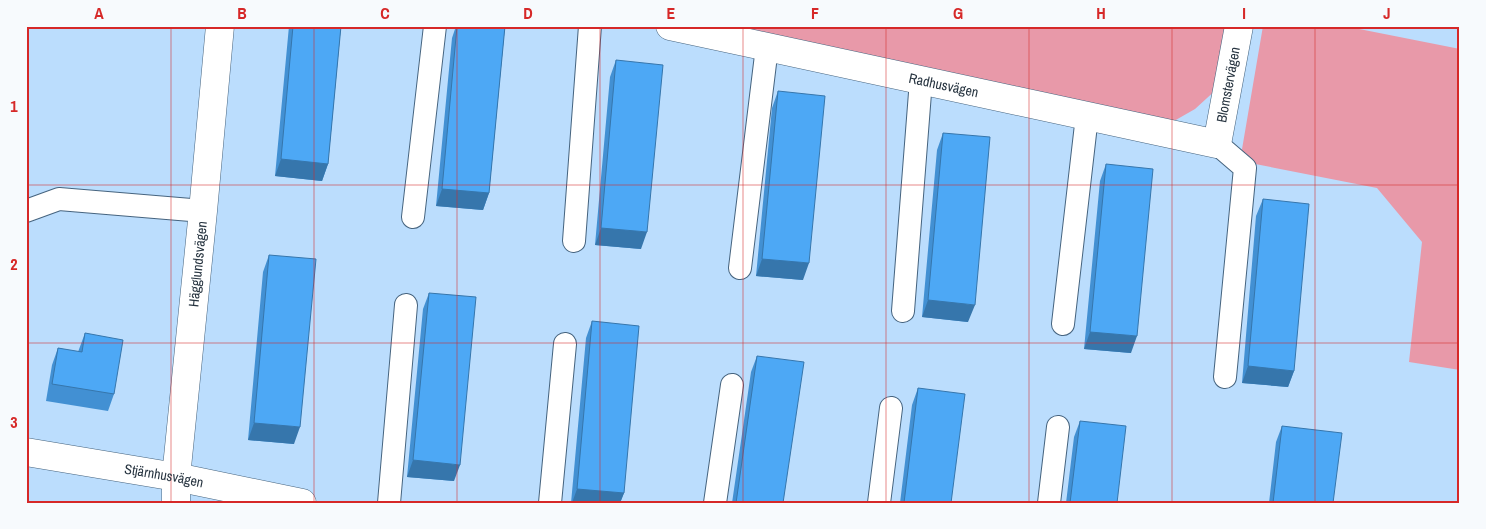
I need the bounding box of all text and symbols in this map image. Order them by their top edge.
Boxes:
text: A [94,2,104,24]
text: B [237,2,247,24]
text: C [380,2,390,24]
text: D [523,2,533,24]
text: E [667,2,676,24]
text: F [811,2,819,24]
text: G [953,2,963,24]
text: H [1096,2,1106,24]
text: I [1242,2,1246,24]
text: J [1383,2,1391,24]
street label: Blomstervägen [1212,45,1244,124]
street label: Radhusvägen [907,69,980,101]
text: 1 [10,95,18,117]
street label: Hägglundsvägen [184,220,211,308]
text: 2 [10,253,18,275]
text: 3 [10,411,18,433]
street label: Stjärnhusvägen [123,460,205,491]

